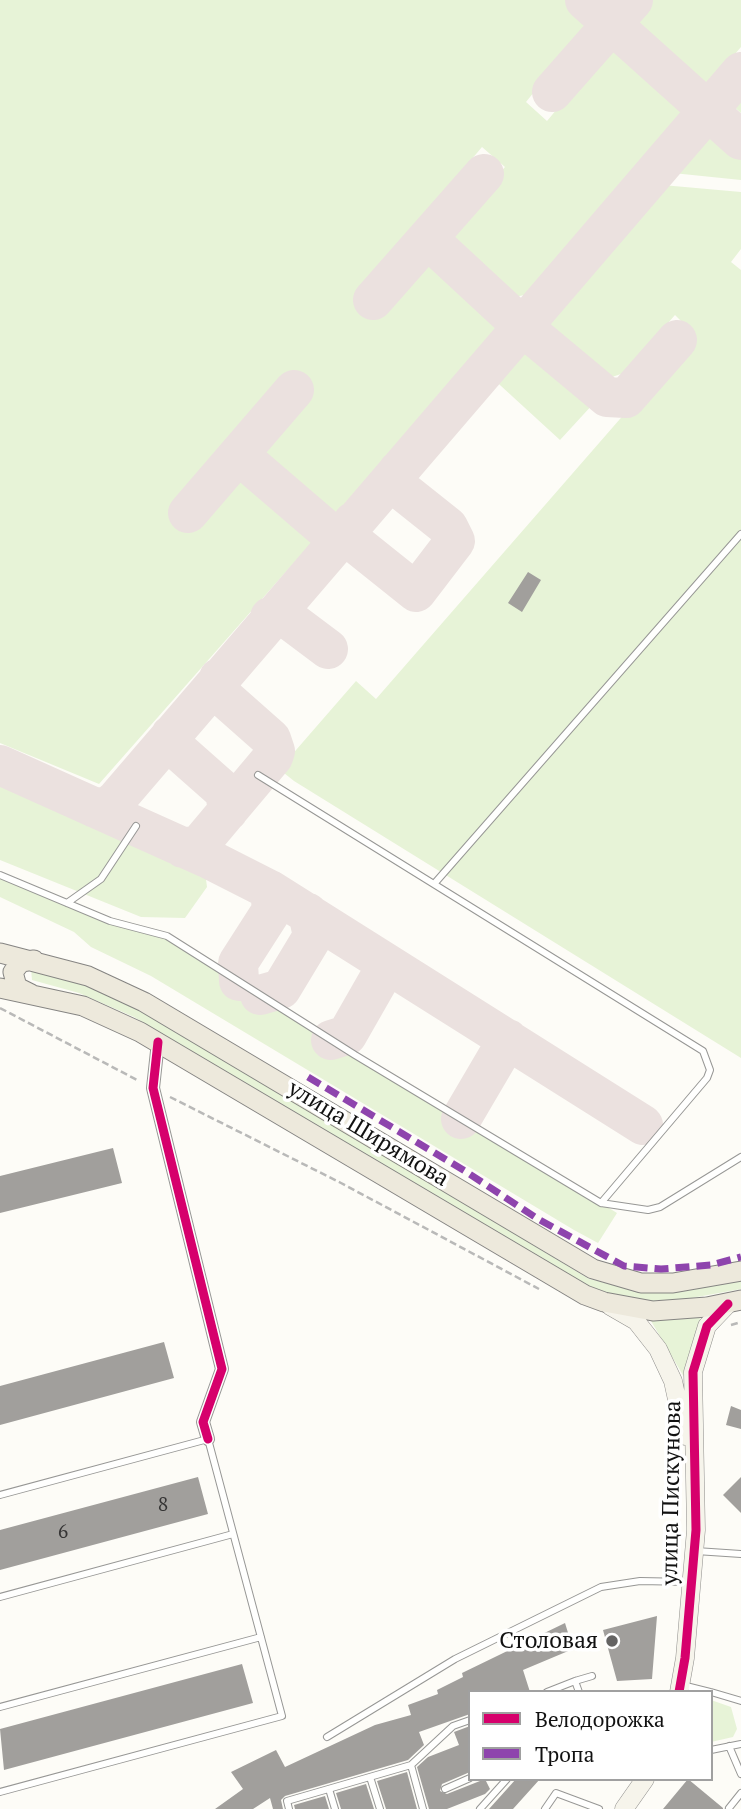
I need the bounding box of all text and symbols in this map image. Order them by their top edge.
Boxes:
street label: улица Ширямова [283,1075,453,1193]
street label: улица Пискунова [657,1400,687,1586]
house number: 8 [158,1495,168,1517]
house number: 6 [58,1522,68,1544]
place label: Столовая [499,1627,598,1655]
marker: Столовая [604,1633,620,1649]
legend [468,1690,713,1781]
text: Велодорожка [535,1705,665,1733]
text: Тропа [535,1740,594,1768]

